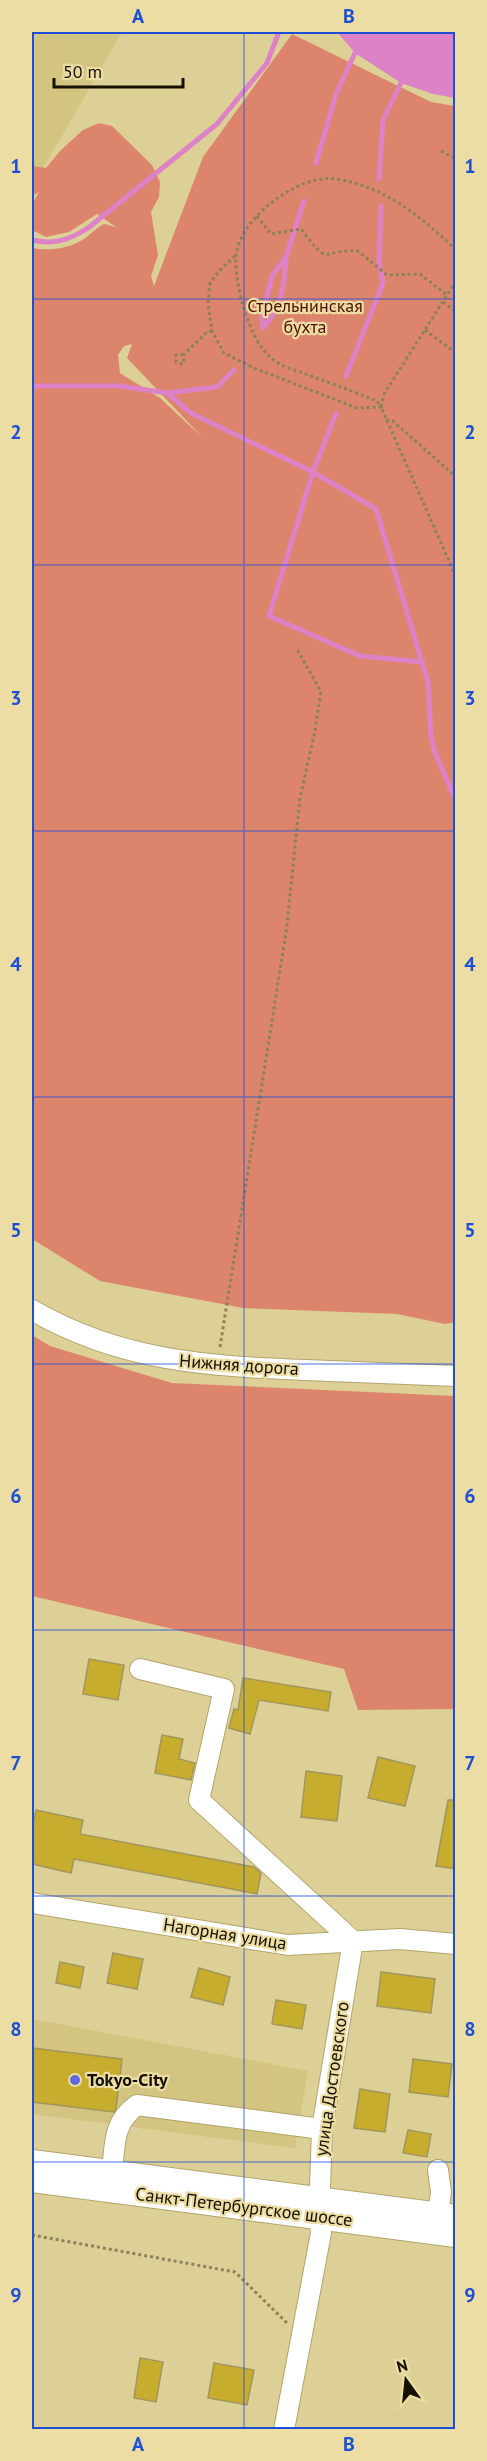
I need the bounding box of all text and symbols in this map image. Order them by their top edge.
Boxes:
text: A [132,3,145,29]
text: B [343,3,355,29]
scale bar [54,51,183,89]
text: 50 m [63,60,102,83]
text: 1 [10,153,22,179]
text: 1 [464,153,476,179]
park label: Стрельнинская бухта [247,294,363,338]
text: 2 [10,419,22,445]
text: 2 [464,419,476,445]
text: 3 [10,685,22,711]
text: 3 [464,685,476,711]
text: 4 [10,951,22,977]
text: 4 [464,951,476,977]
text: 5 [10,1217,22,1243]
text: 5 [464,1217,476,1243]
street label: Нижняя дорога [178,1349,300,1380]
text: 6 [10,1483,22,1509]
text: 6 [464,1483,476,1509]
text: 7 [10,1750,22,1776]
text: 7 [464,1750,476,1776]
street label: Нагорная улица [162,1912,288,1955]
street label: улица Достоевского [309,2000,354,2158]
text: 8 [10,2016,22,2042]
text: 8 [464,2016,476,2042]
place label: Tokyo-City [87,2068,168,2091]
marker: Tokyo-City [68,2073,82,2087]
street label: Санкт-Петербургское шоссе [134,2182,354,2231]
text: 9 [10,2282,22,2308]
text: 9 [464,2282,476,2308]
north arrow [376,2350,436,2410]
text: N [394,2354,410,2377]
text: A [132,2431,145,2457]
text: B [343,2431,355,2457]

